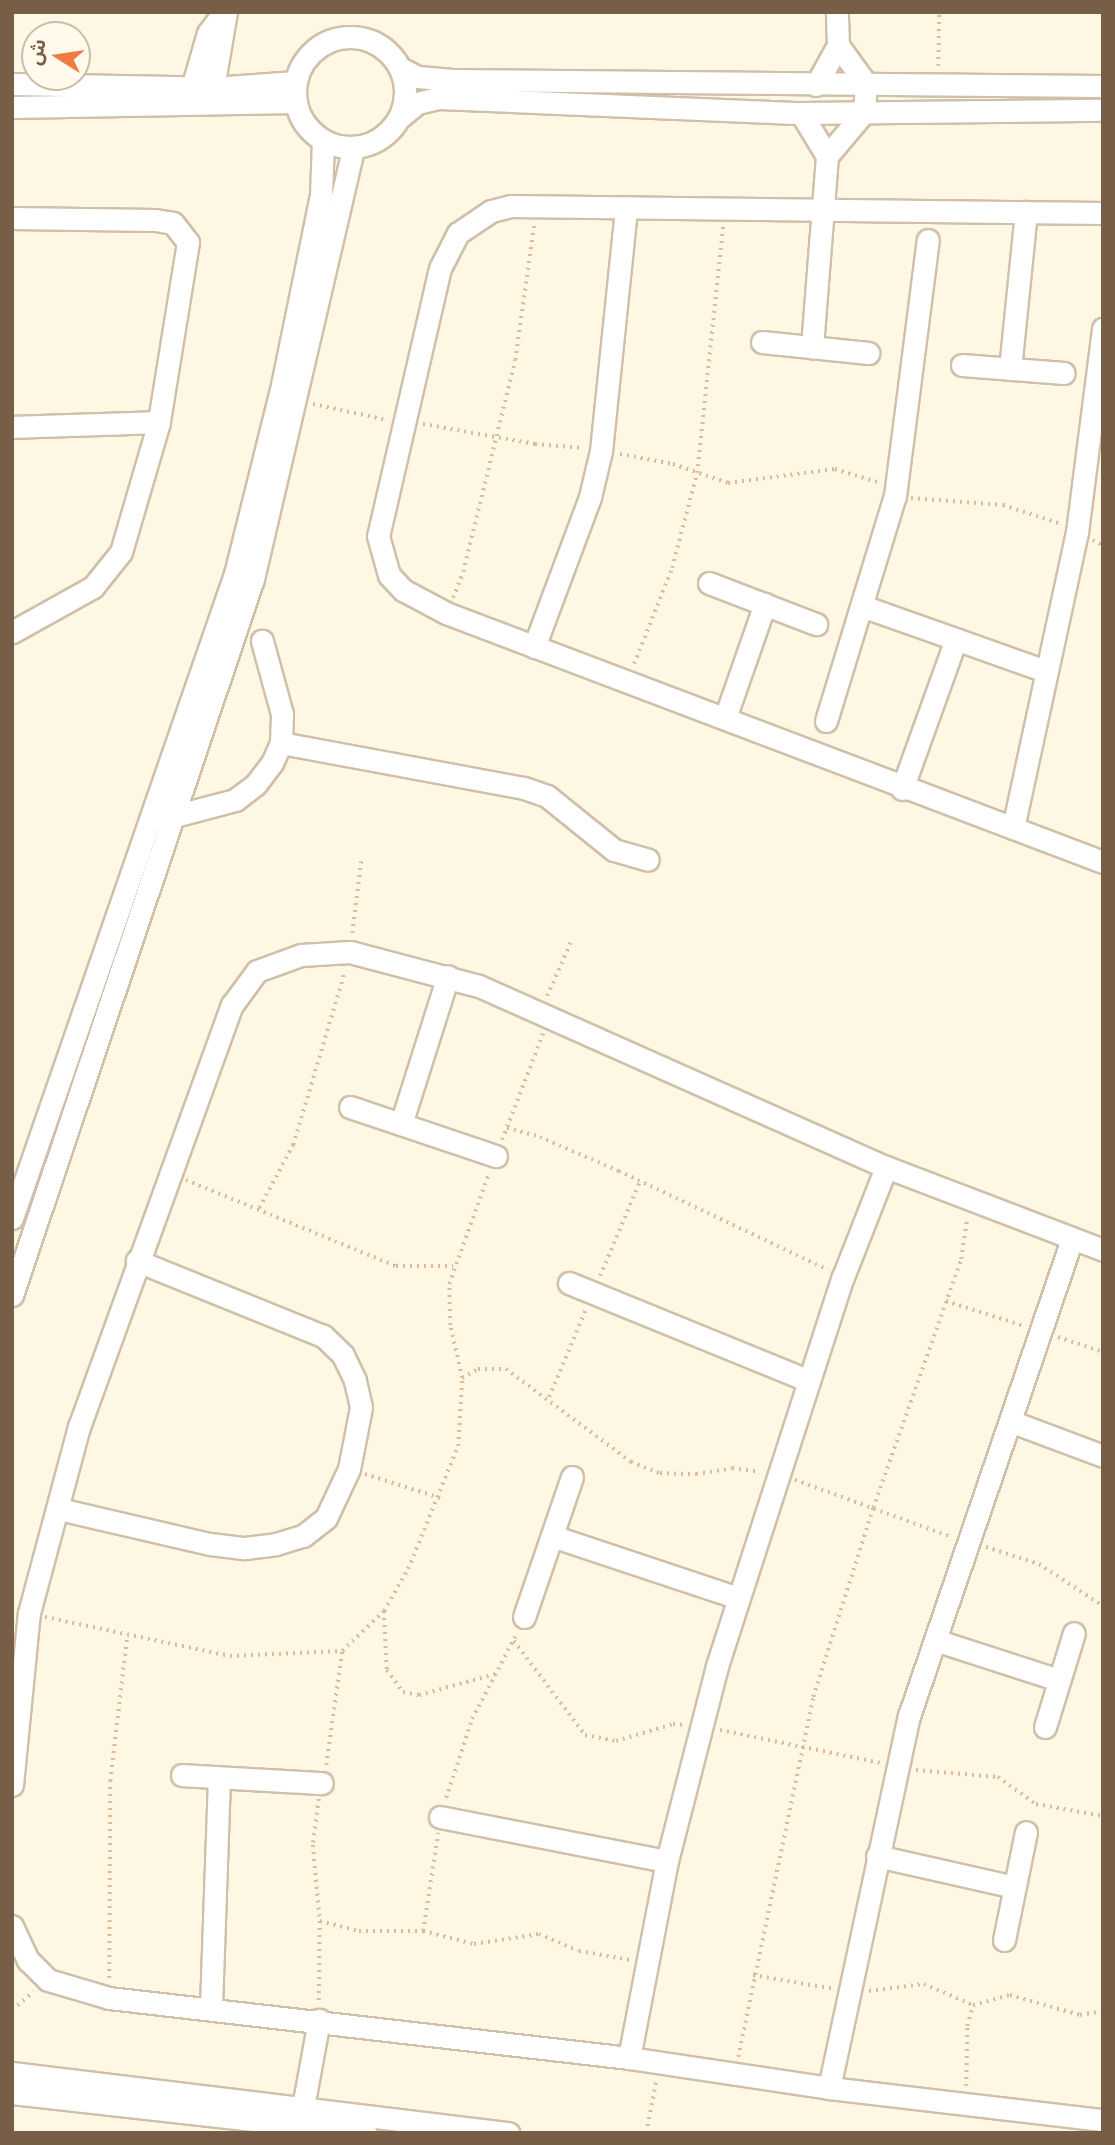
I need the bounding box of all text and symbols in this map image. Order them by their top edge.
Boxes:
north arrow [21,21,91,91]
text: ش [23,37,51,67]

